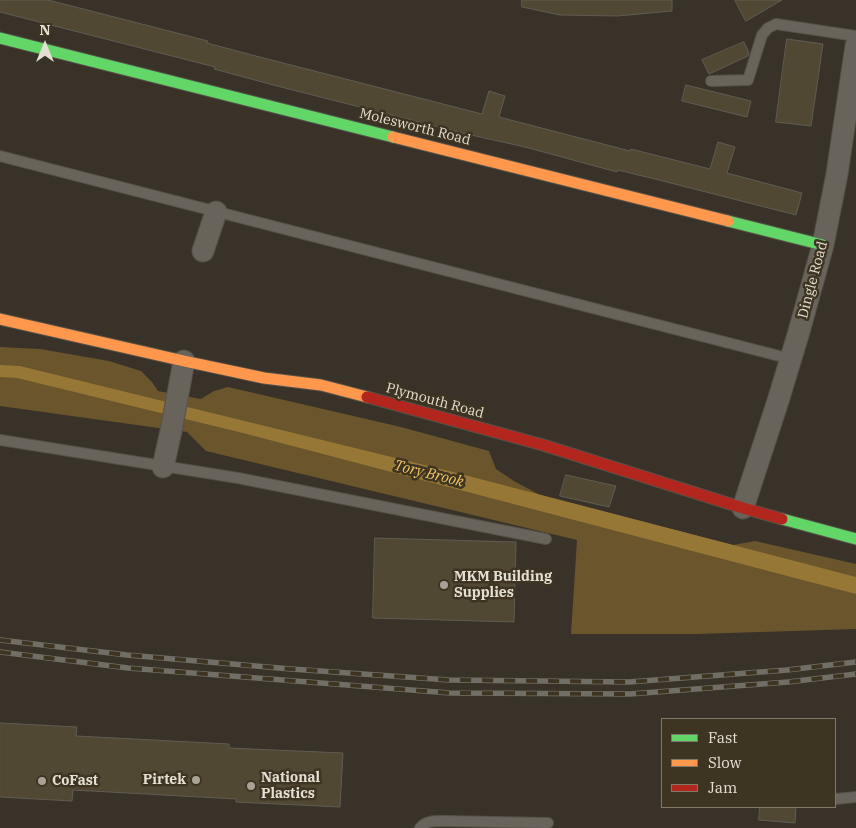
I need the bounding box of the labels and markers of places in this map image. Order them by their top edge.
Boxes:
place label: MKM Building Supplies [454,569,552,602]
marker: MKM Building Supplies [438,579,450,591]
place label: National Plastics [261,770,320,802]
place label: Pirtek [143,772,186,788]
place label: CoFast [52,773,98,789]
marker: Pirtek [190,774,202,786]
marker: CoFast [36,775,48,787]
marker: National Plastics [245,780,257,792]

